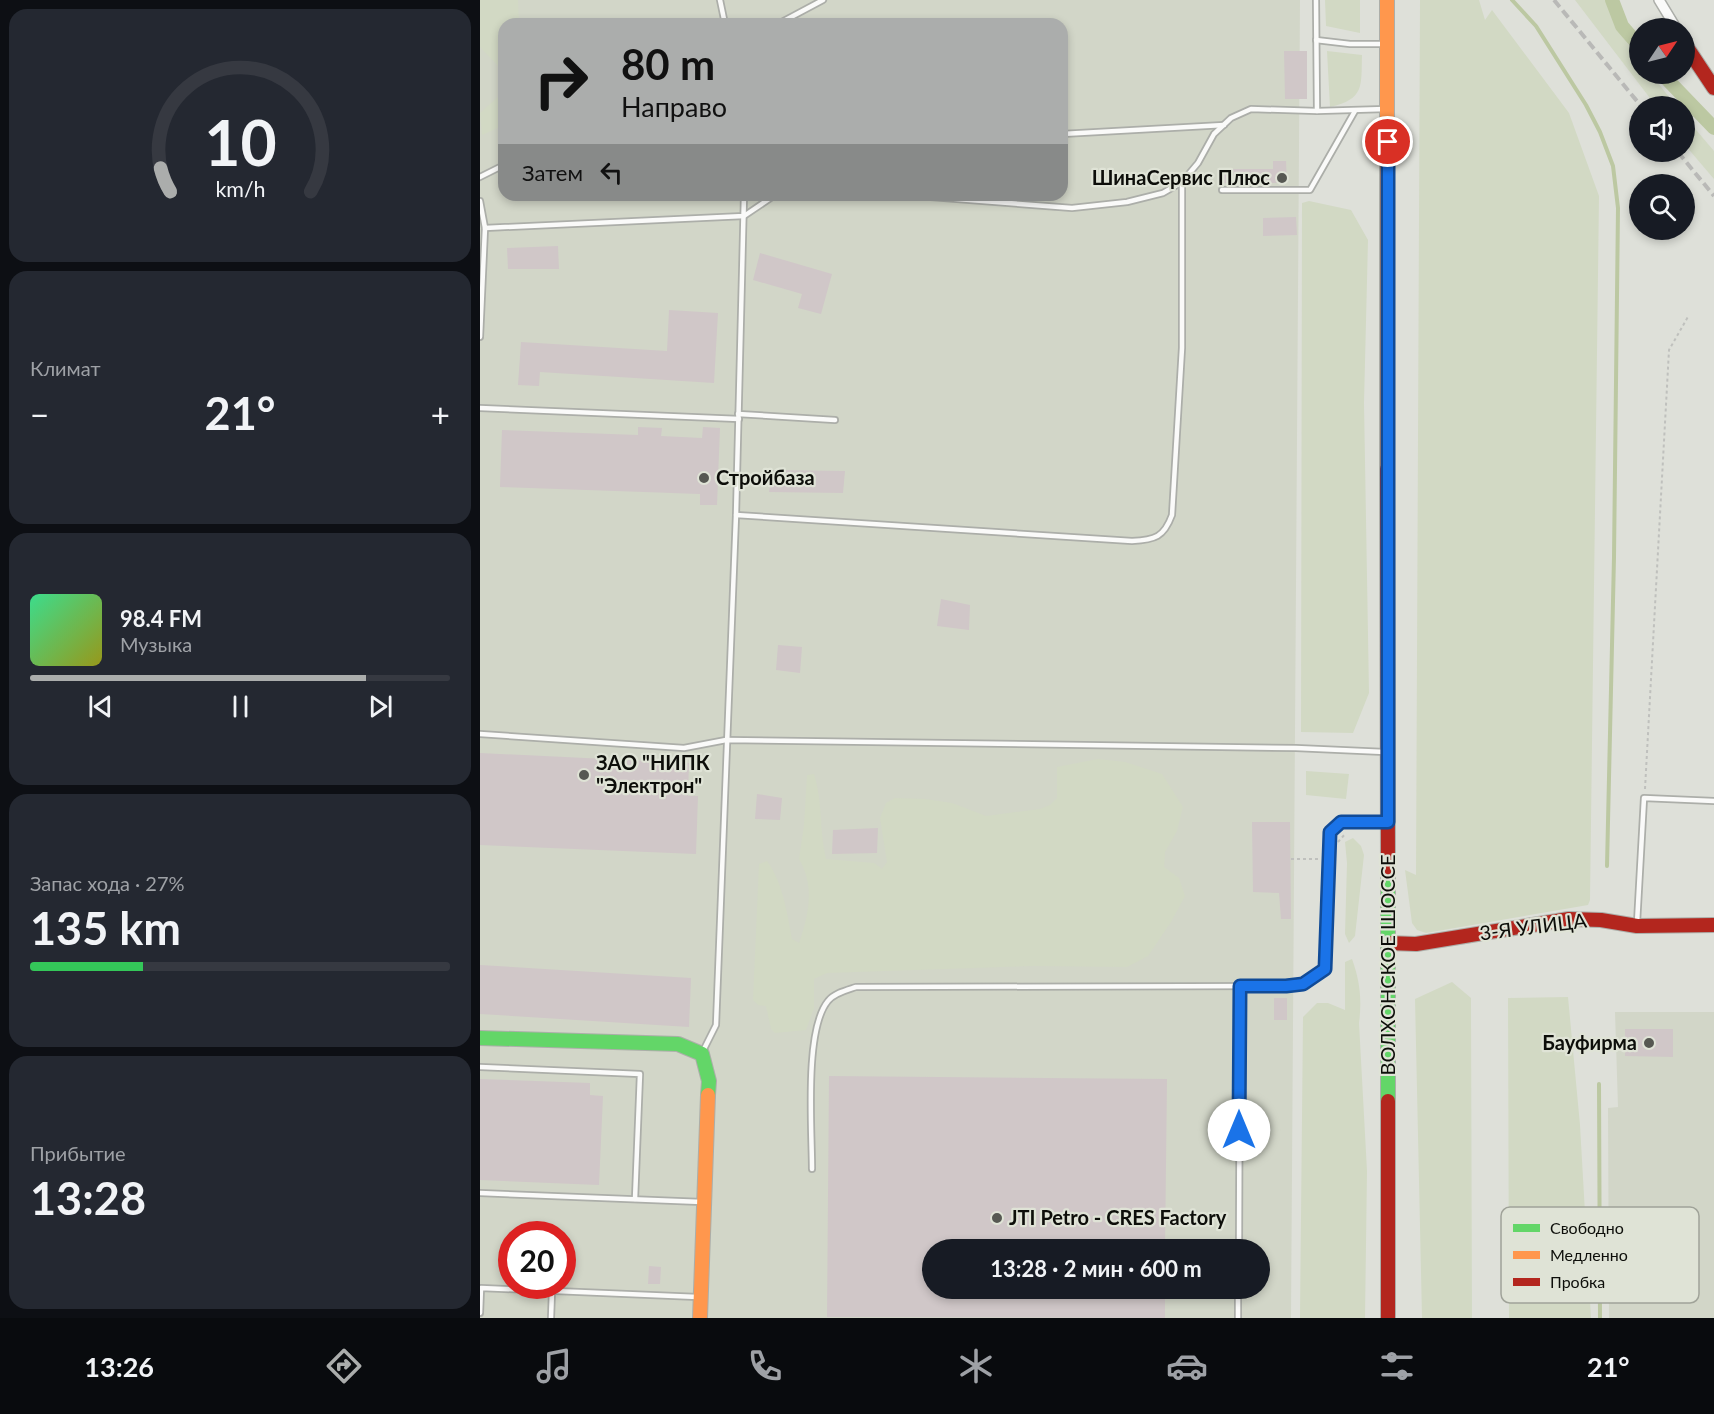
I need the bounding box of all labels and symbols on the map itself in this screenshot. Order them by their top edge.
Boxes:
north arrow [1629,18,1695,84]
pin [1362,116,1413,167]
place label: ШинаСервис Плюс [1092,165,1270,189]
marker: ШинаСервис Плюс [1275,171,1289,185]
place label: Стройбаза [716,465,815,489]
marker: Стройбаза [697,471,711,485]
place label: ЗАО "НИПК "Электрон" [596,750,710,797]
marker: ЗАО "НИПК "Электрон" [577,768,591,782]
street label: ВОЛХОНСКОЕ ШОССЕ [1375,854,1399,1076]
street label: 3-Я УЛИЦА [1478,907,1588,944]
place label: Бауфирма [1542,1030,1637,1054]
marker: Бауфирма [1642,1036,1656,1050]
position arrow [1207,1098,1271,1162]
place label: JTI Petro - CRES Factory [1009,1205,1227,1229]
legend [1501,1207,1699,1303]
marker: JTI Petro - CRES Factory [990,1211,1004,1225]
text: Свободно [1550,1218,1624,1237]
speed limit sign: 20 [498,1221,576,1299]
text: Медленно [1550,1245,1628,1264]
text: Пробка [1550,1272,1605,1291]

